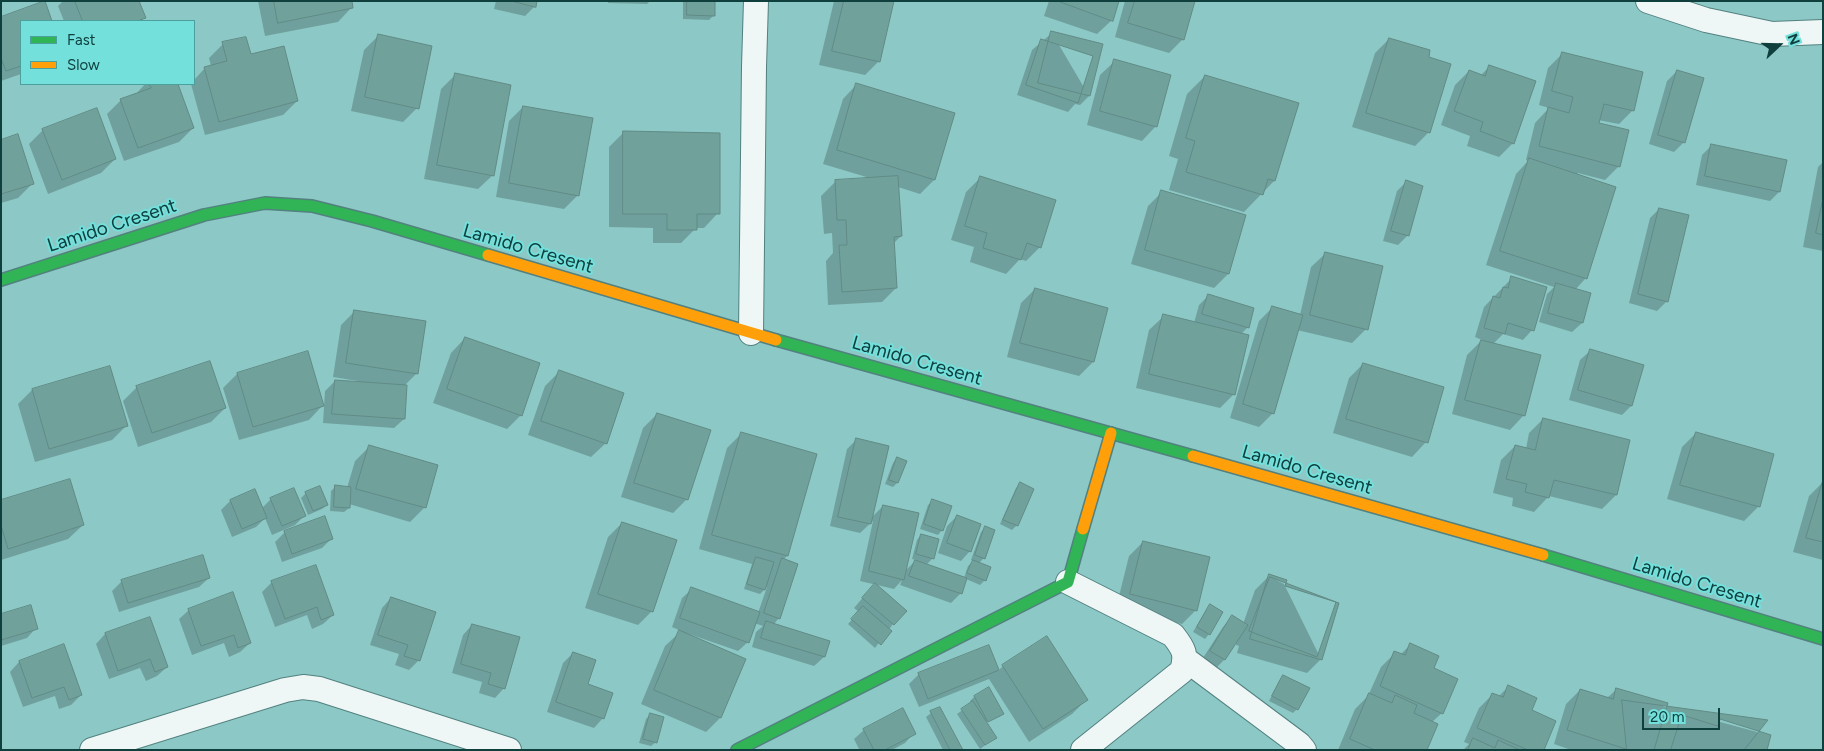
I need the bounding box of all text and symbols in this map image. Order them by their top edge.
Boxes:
legend [20,20,195,85]
north arrow [1754,20,1804,70]
text: Fast [67,31,95,49]
text: N [1784,31,1803,48]
text: Slow [67,56,100,74]
street label: Lamido Cresent [45,194,179,258]
street label: Lamido Cresent [460,220,596,278]
street label: Lamido Cresent [849,332,985,390]
street label: Lamido Cresent [1239,441,1375,499]
street label: Lamido Cresent [1629,552,1765,614]
scale bar [1644,698,1722,730]
text: 20 m [1650,708,1684,726]

